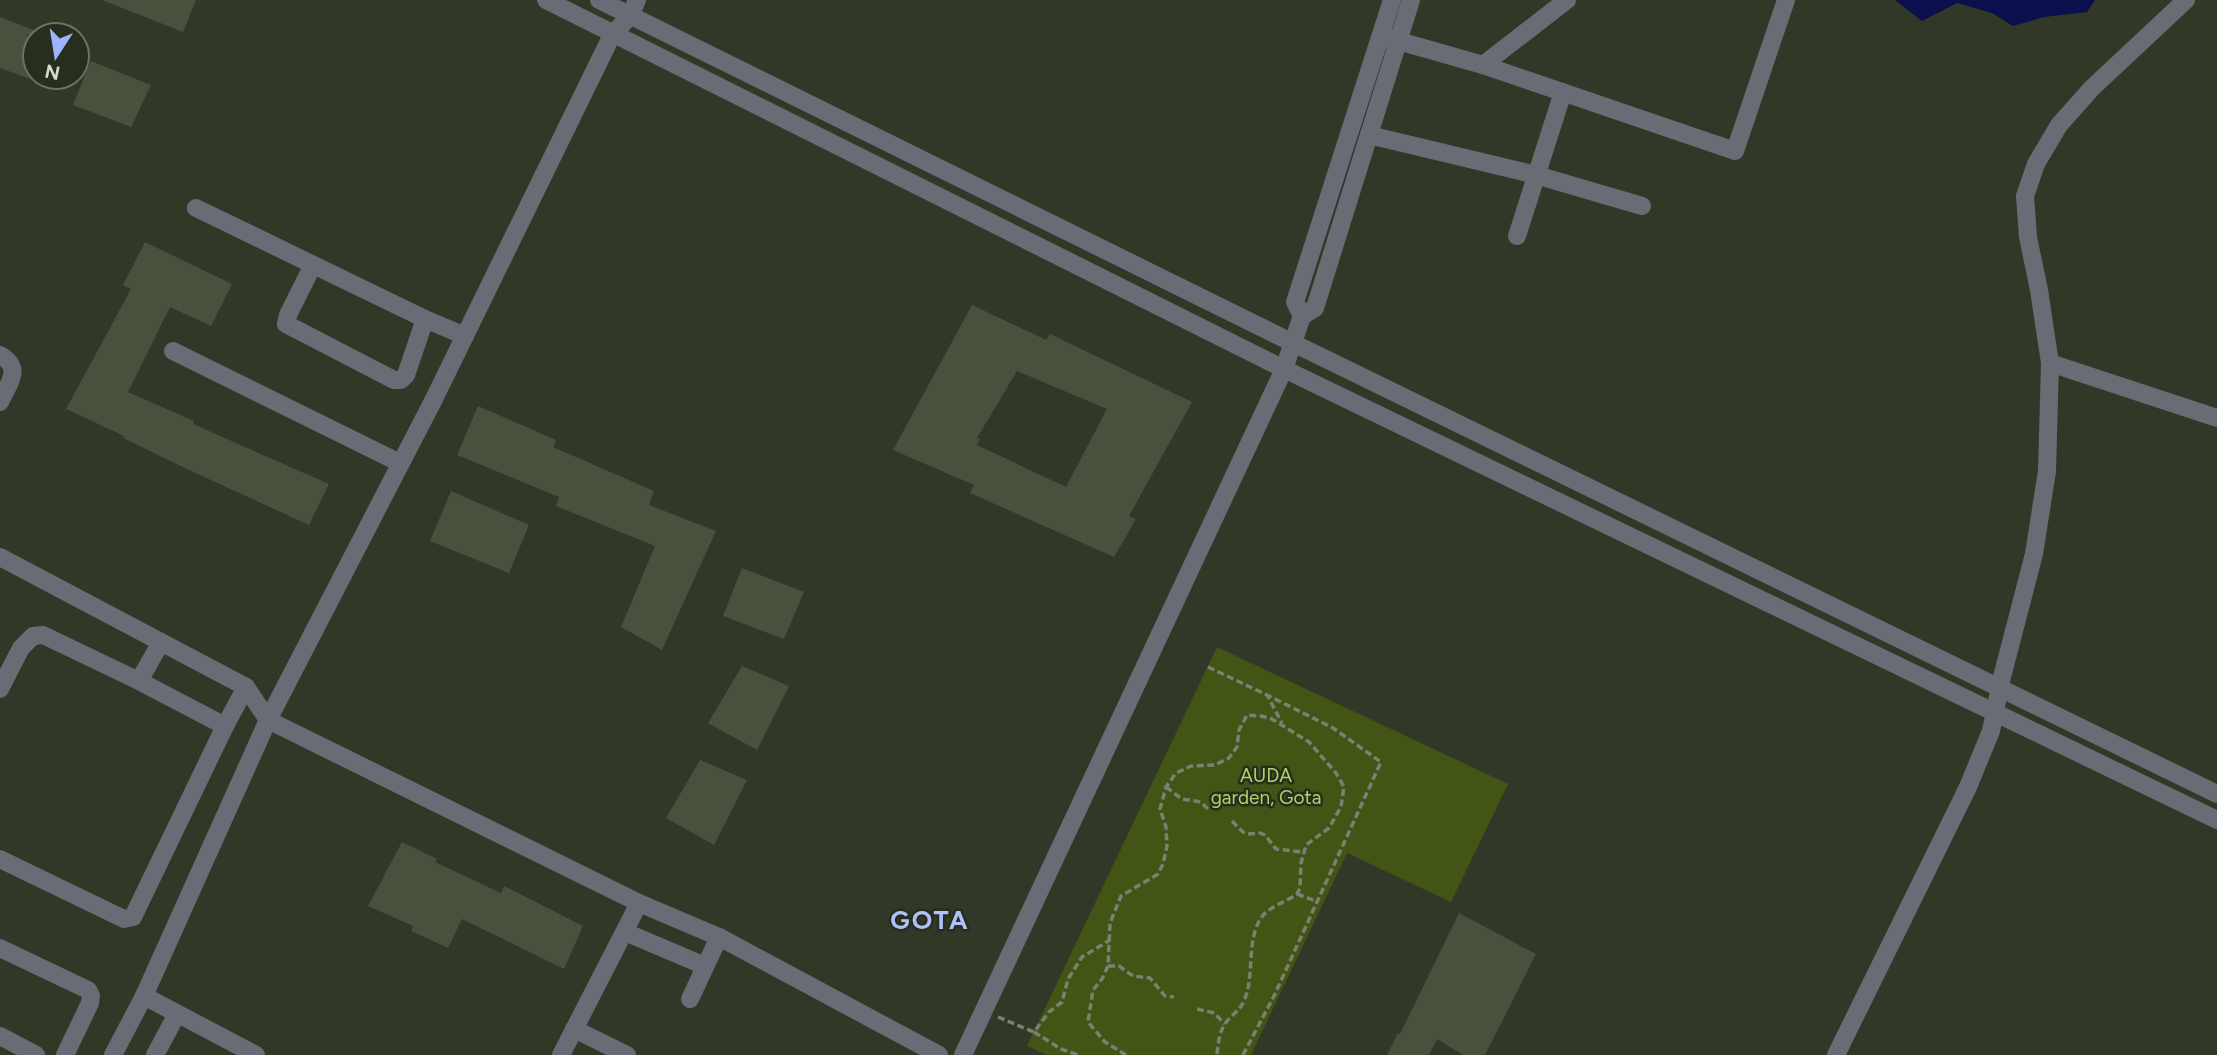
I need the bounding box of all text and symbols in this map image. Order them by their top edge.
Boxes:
north arrow [21,21,91,91]
text: N [43,59,62,85]
park label: AUDA garden, Gota [1211,764,1321,809]
district label: GOTA [890,904,970,936]

